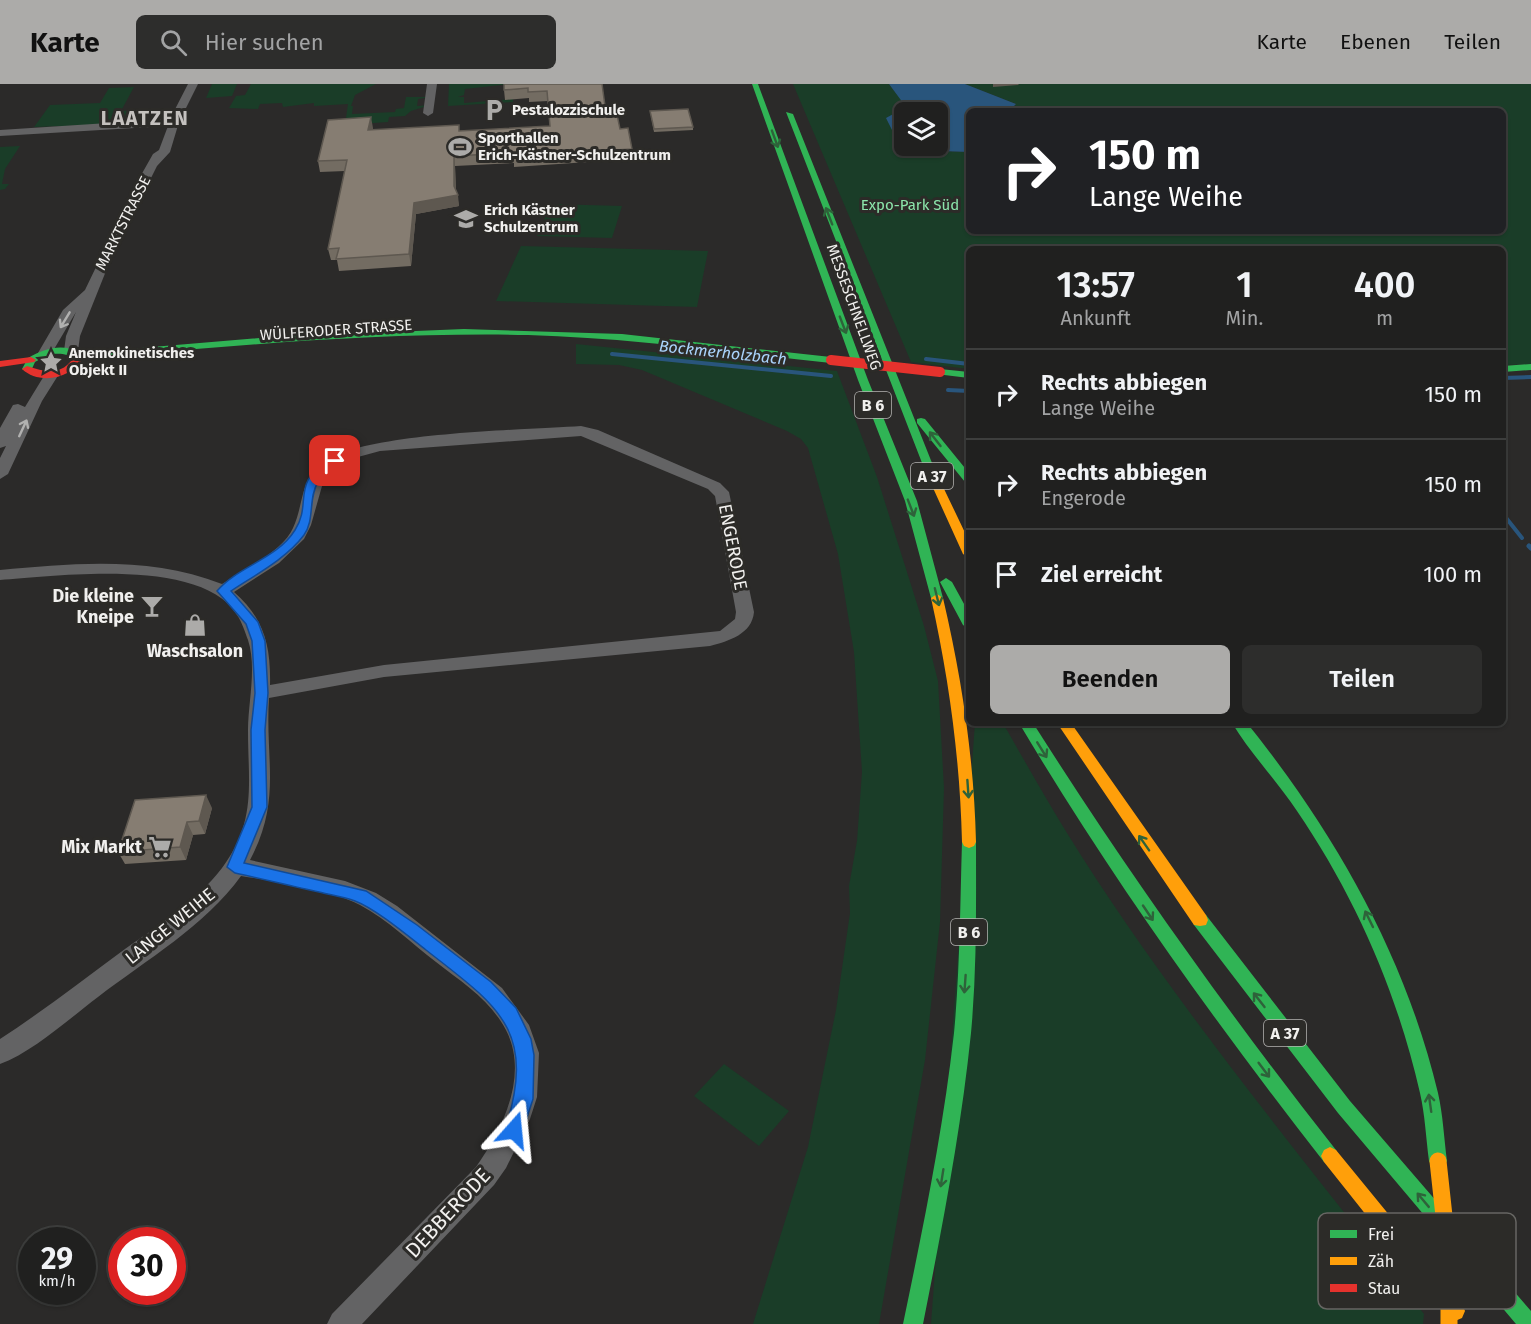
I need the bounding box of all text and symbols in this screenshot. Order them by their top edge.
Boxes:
search box [136,15,556,69]
text: Karte [30,26,100,59]
icon: search [157,26,190,59]
text: Hier suchen [205,29,324,56]
text: Karte [1256,29,1307,55]
text: Ebenen [1340,29,1411,55]
text: Teilen [1444,29,1501,55]
parking icon: Pestalozzischule [481,97,507,123]
place label: Pestalozzischule [512,101,625,119]
map controls [894,102,948,156]
button: layers [894,102,948,156]
district label: LAATZEN [101,106,189,130]
place label: Sporthallen Erich-Kästner-Schulzentrum [478,129,671,164]
one-way arrow [770,129,781,148]
text: 150 m [1089,130,1201,180]
icon: right [990,132,1068,210]
sports icon: Sporthallen Erich-Kästner-Schulzentrum [447,134,473,160]
street label: MARKTSTRASSE [92,173,154,273]
text: Lange Weihe [1089,181,1243,213]
park label: Expo-Park Süd [861,196,959,214]
place label: Erich Kästner Schulzentrum [484,201,578,236]
school or university icon: Erich Kästner Schulzentrum [453,206,479,232]
one-way arrow [823,207,834,225]
street label: MESSESCHNELLWEG [823,242,885,372]
text: 13:57 [1057,263,1135,307]
text: 1 [1236,263,1253,307]
text: 400 [1354,263,1415,307]
text: Ankunft [1060,306,1131,330]
text: Min. [1225,306,1263,330]
text: m [1376,306,1393,330]
one-way arrow [58,311,70,328]
one-way arrow [838,315,849,334]
street label: WÜLFERODER STRASSE [259,316,413,344]
water label: Bockmerholzbach [658,336,788,369]
place label: Anemokinetisches Objekt II [68,344,194,379]
place icon: Anemokinetisches Objekt II [38,349,64,375]
text: Rechts abbiegen [1041,369,1207,396]
icon: right [990,378,1023,411]
text: 150 m [1424,381,1482,408]
road number: B 6 [855,392,891,418]
text: Lange Weihe [1041,396,1155,420]
one-way arrow [18,419,29,437]
one-way arrow [928,431,941,447]
pin [309,435,360,486]
icon: arrive [318,444,351,477]
text: Rechts abbiegen [1041,459,1207,486]
road number: A 37 [911,463,953,489]
icon: right [990,468,1023,501]
text: 150 m [1424,471,1482,498]
text: Engerode [1041,486,1126,510]
one-way arrow [907,498,918,517]
street label: ENGERODE [714,502,752,592]
icon: arrive [990,558,1023,591]
text: Ziel erreicht [1041,561,1162,588]
text: 100 m [1423,561,1482,588]
place label: Die kleine Kneipe [52,585,134,628]
one-way arrow [932,587,944,606]
bar icon: Die kleine Kneipe [139,593,165,619]
shop icon: Waschsalon [182,612,208,638]
place label: Waschsalon [147,640,243,662]
button: Beenden [990,645,1230,714]
button: Teilen [1242,645,1482,714]
one-way arrow [1037,741,1049,758]
one-way arrow [963,779,974,799]
supermarket icon: Mix Markt [147,834,173,860]
one-way arrow [1138,835,1150,852]
place label: Mix Markt [61,836,143,858]
street label: LANGE WEIHE [121,883,219,969]
one-way arrow [1142,904,1154,921]
one-way arrow [1362,910,1374,928]
road number: B 6 [951,919,987,945]
one-way arrow [959,974,970,994]
one-way arrow [1253,992,1266,1008]
road number: A 37 [1264,1020,1306,1046]
one-way arrow [1257,1062,1270,1078]
one-way arrow [1425,1093,1436,1113]
position arrow [482,1098,546,1162]
street label: DEBBERODE [400,1163,496,1263]
one-way arrow [936,1167,947,1187]
one-way arrow [1416,1192,1429,1208]
legend [1318,1213,1516,1309]
text: Frei [1368,1225,1394,1244]
speed limit sign: 30 [108,1227,186,1305]
text: 29 [41,1241,73,1277]
text: Zäh [1368,1252,1394,1271]
text: km/h [38,1272,76,1290]
text: Stau [1368,1279,1400,1298]

